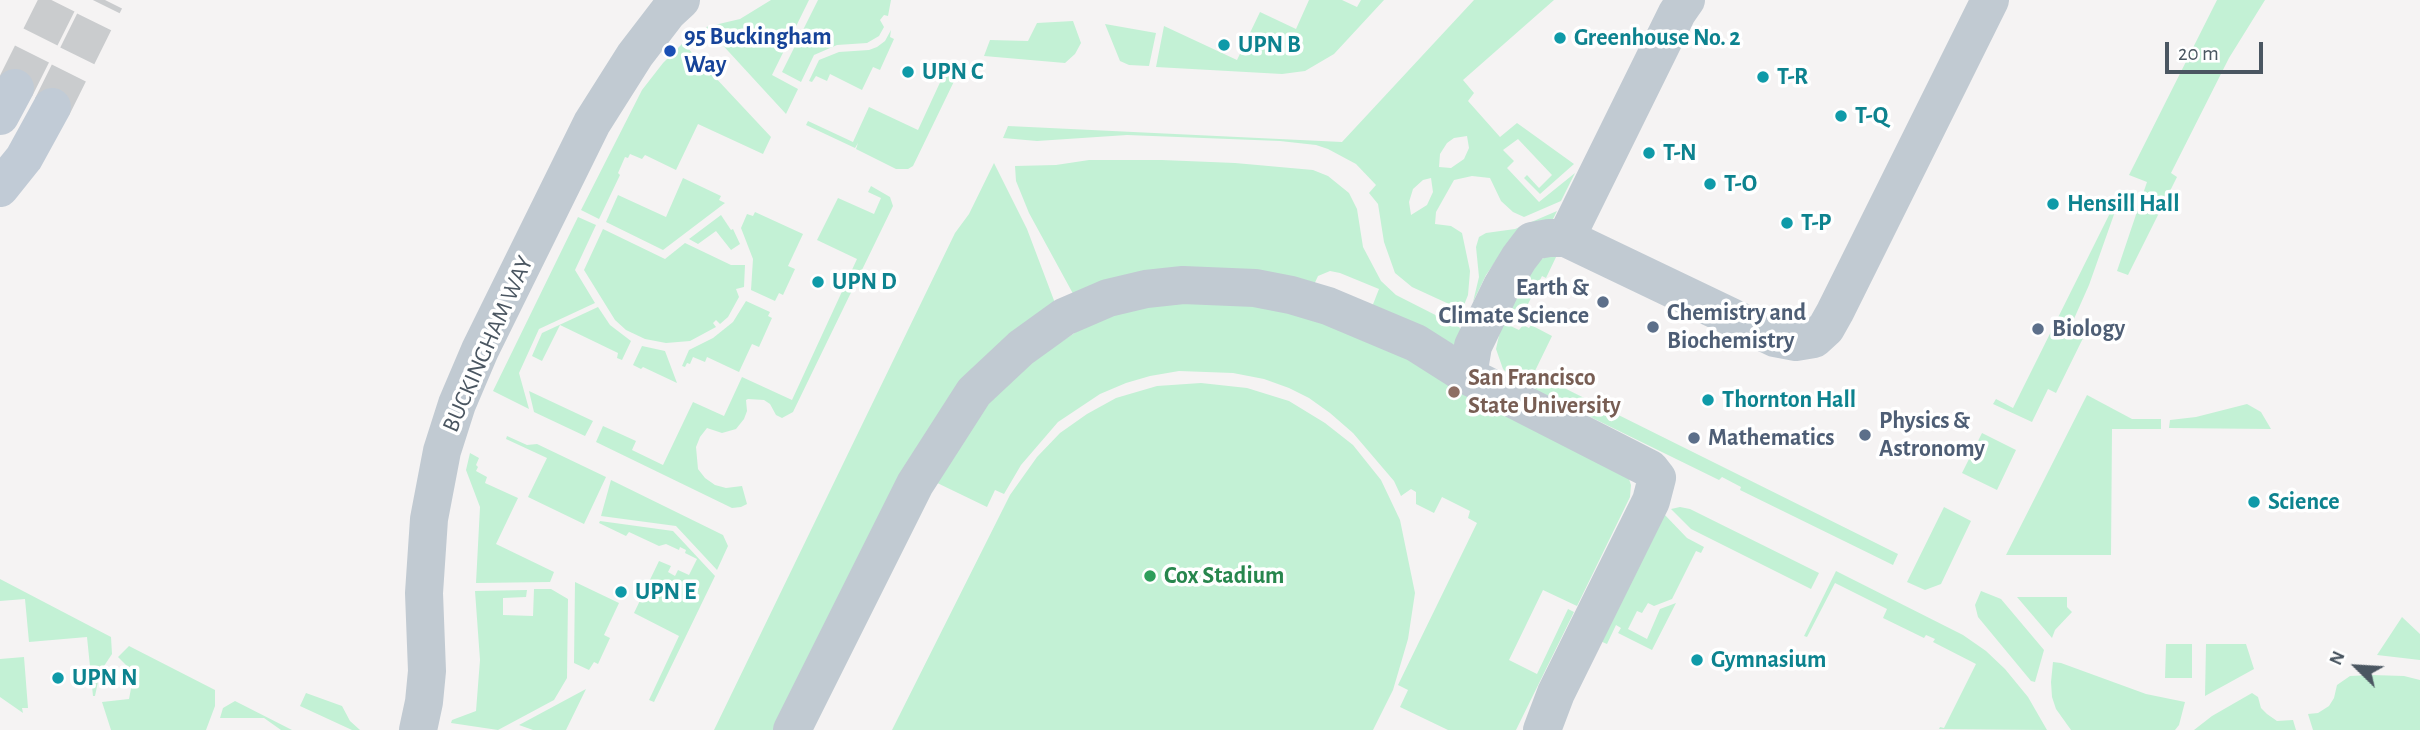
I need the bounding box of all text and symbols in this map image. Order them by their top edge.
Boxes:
place label: 95 Buckingham Way [684,23,832,79]
place label: Greenhouse No. 2 [1574,24,1741,52]
scale bar [2168,28,2266,72]
marker: Greenhouse No. 2 [1552,30,1568,46]
place label: UPN B [1238,31,1301,59]
marker: UPN B [1216,37,1232,53]
marker: 95 Buckingham Way [662,43,678,59]
text: 20 m [2178,43,2219,64]
place label: UPN C [922,58,983,86]
place label: T-R [1777,63,1808,91]
marker: UPN C [900,64,916,80]
marker: T-R [1755,69,1771,85]
place label: T-Q [1855,102,1888,130]
marker: T-Q [1833,108,1849,124]
place label: T-N [1663,139,1697,167]
marker: T-N [1641,145,1657,161]
place label: T-O [1724,170,1757,198]
marker: T-O [1702,176,1718,192]
place label: Hensill Hall [2067,190,2179,218]
marker: Hensill Hall [2045,196,2061,212]
place label: T-P [1801,209,1831,237]
marker: T-P [1779,215,1795,231]
street label: BUCKINGHAM WAY [436,251,540,437]
place label: UPN D [832,268,897,296]
marker: UPN D [810,274,826,290]
place label: Earth & Climate Science [1438,274,1589,330]
marker: Earth & Climate Science [1595,294,1611,310]
place label: Chemistry and Biochemistry [1667,299,1806,355]
place label: Biology [2052,315,2125,343]
marker: Chemistry and Biochemistry [1645,319,1661,335]
marker: Biology [2030,321,2046,337]
place label: San Francisco State University [1468,364,1621,420]
marker: San Francisco State University [1446,384,1462,400]
place label: Thornton Hall [1722,386,1856,414]
marker: Thornton Hall [1700,392,1716,408]
place label: Physics & Astronomy [1879,407,1985,463]
place label: Mathematics [1708,424,1834,452]
marker: Physics & Astronomy [1857,427,1873,443]
marker: Mathematics [1686,430,1702,446]
place label: Science [2268,488,2340,516]
marker: Science [2246,494,2262,510]
place label: Cox Stadium [1164,562,1284,590]
marker: Cox Stadium [1142,568,1158,584]
place label: UPN E [635,578,696,606]
marker: UPN E [613,584,629,600]
north arrow [2322,632,2392,702]
place label: Gymnasium [1711,646,1826,674]
text: N [2326,648,2349,668]
marker: Gymnasium [1689,652,1705,668]
place label: UPN N [72,664,138,692]
marker: UPN N [50,670,66,686]

